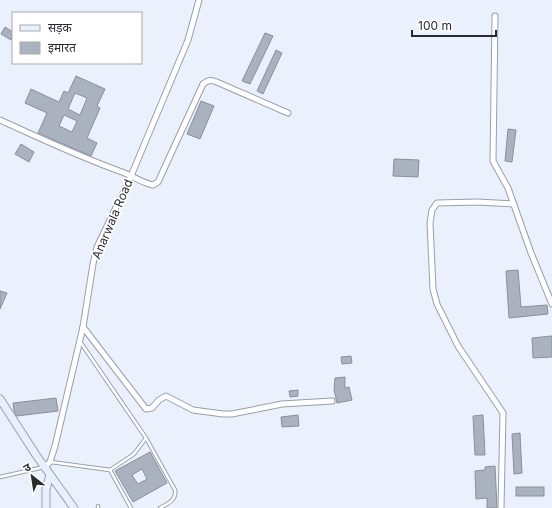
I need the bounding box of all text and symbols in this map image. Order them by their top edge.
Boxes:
legend [12,12,142,64]
scale bar [412,12,496,38]
text: 100 m [418,18,452,33]
text: सड़क [48,20,73,35]
text: इमारत [48,40,77,55]
street label: Anarwala Road [88,177,136,261]
north arrow [12,456,52,496]
text: उ [21,459,34,475]

